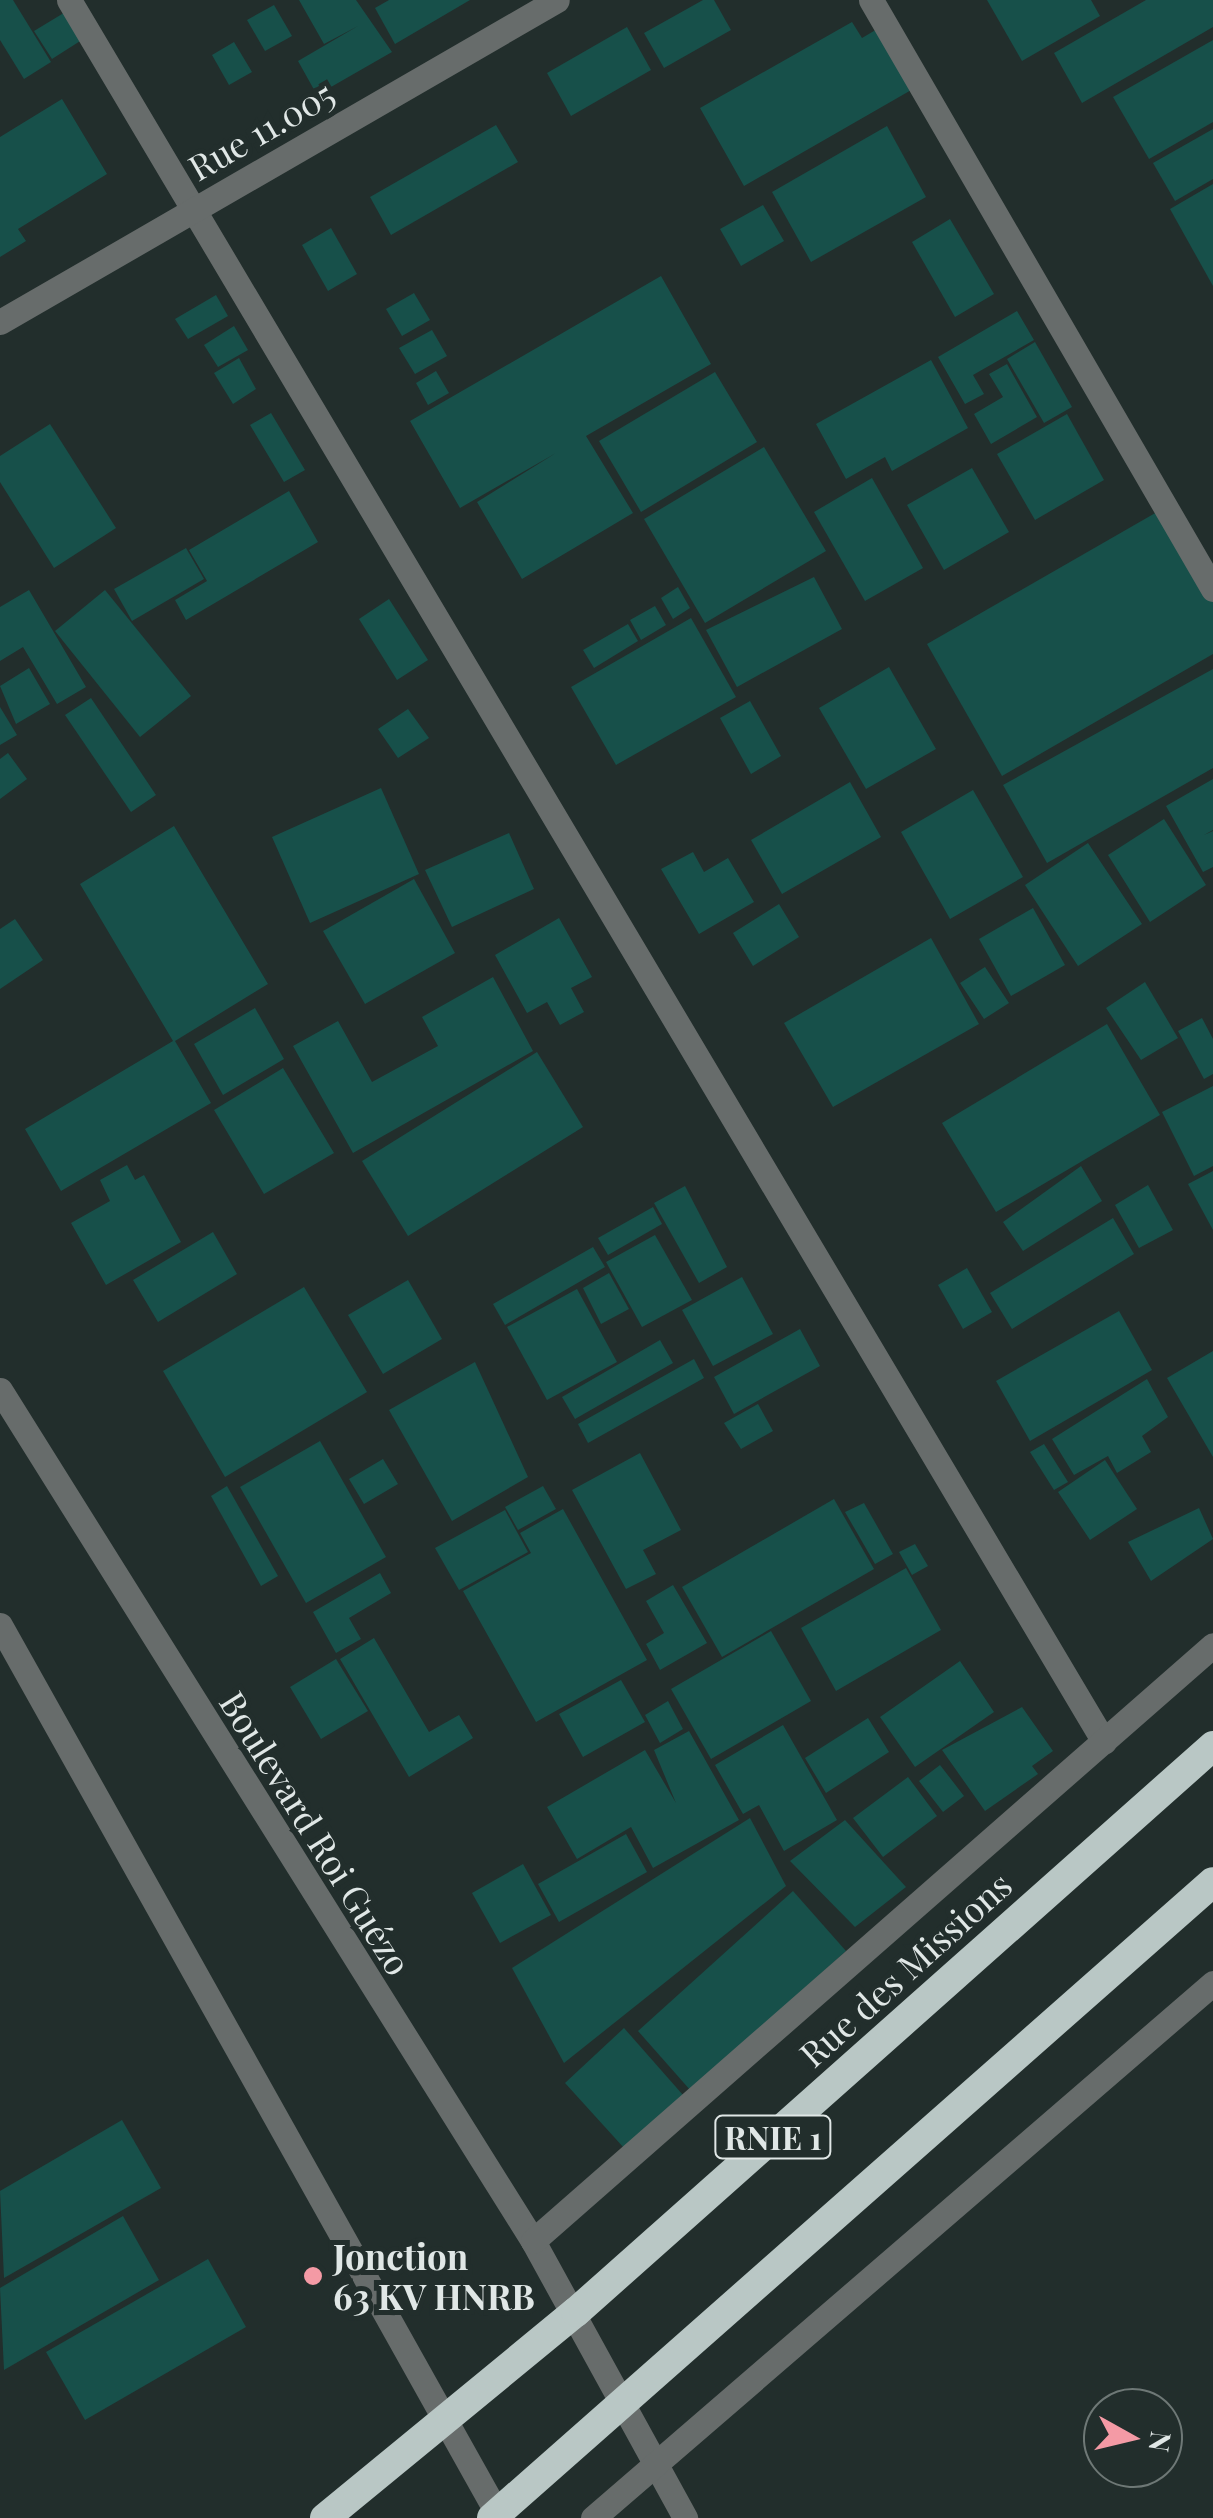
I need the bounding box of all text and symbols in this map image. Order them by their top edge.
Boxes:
street label: Rue 11.005 [181,72,341,188]
street label: Boulevard Roi Guézo [212,1684,420,1982]
street label: Rue des Missions [791,1863,1019,2075]
road number: RNIE 1 [713,2110,833,2164]
place label: Jonction 63 KV HNRB [333,2235,535,2317]
marker: Jonction 63 KV HNRB [302,2265,324,2287]
north arrow [1083,2388,1183,2488]
text: N [1141,2429,1181,2455]

